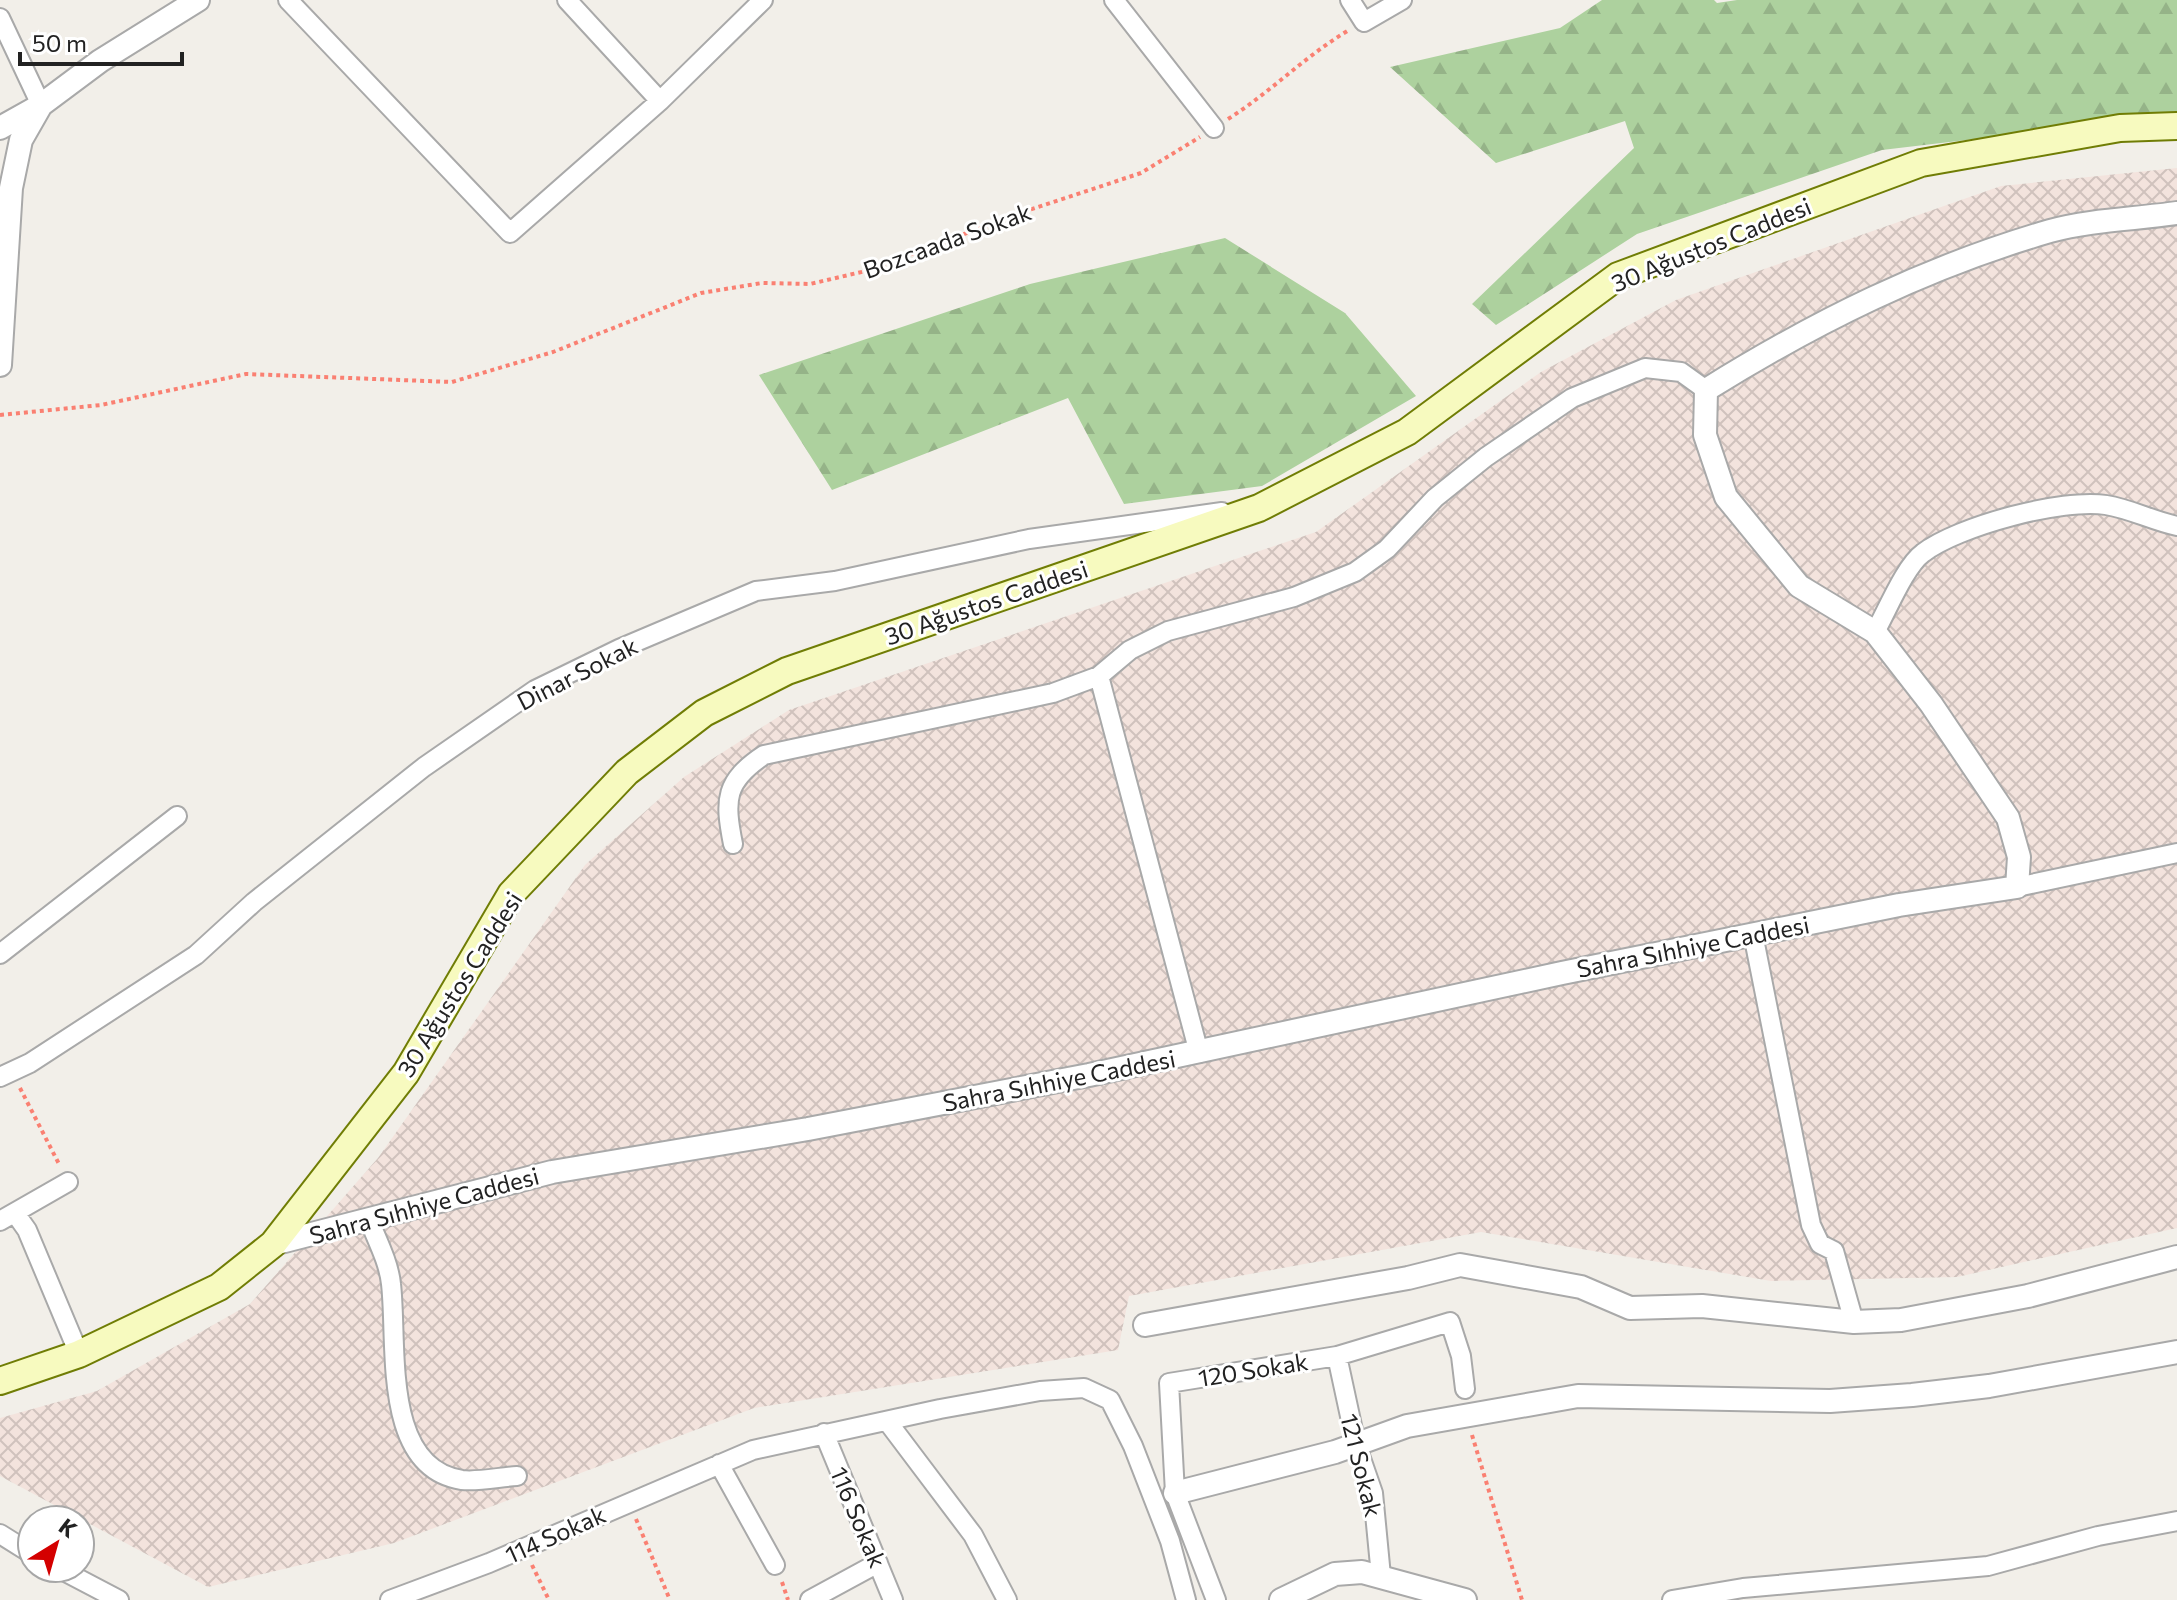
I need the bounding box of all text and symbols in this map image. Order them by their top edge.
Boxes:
scale bar [20,16,182,66]
text: 50 m [32,28,87,57]
street label: 30 Ağustos Caddesi [1607,191,1815,297]
street label: Bozcaada Sokak [859,196,1035,284]
street label: 30 Ağustos Caddesi [881,554,1091,650]
street label: Dinar Sokak [512,630,642,716]
street label: 30 Ağustos Caddesi [390,886,528,1082]
street label: Sahra Sıhhiye Caddesi [1574,909,1812,983]
street label: Sahra Sıhhiye Caddesi [940,1043,1178,1117]
street label: Sahra Sıhhiye Caddesi [306,1160,542,1250]
street label: 120 Sokak [1196,1346,1310,1392]
street label: 121 Sokak [1335,1410,1389,1520]
street label: 116 Sokak [825,1462,893,1572]
street label: 114 Sokak [500,1499,610,1569]
north arrow [16,1504,96,1584]
text: K [54,1512,83,1543]

